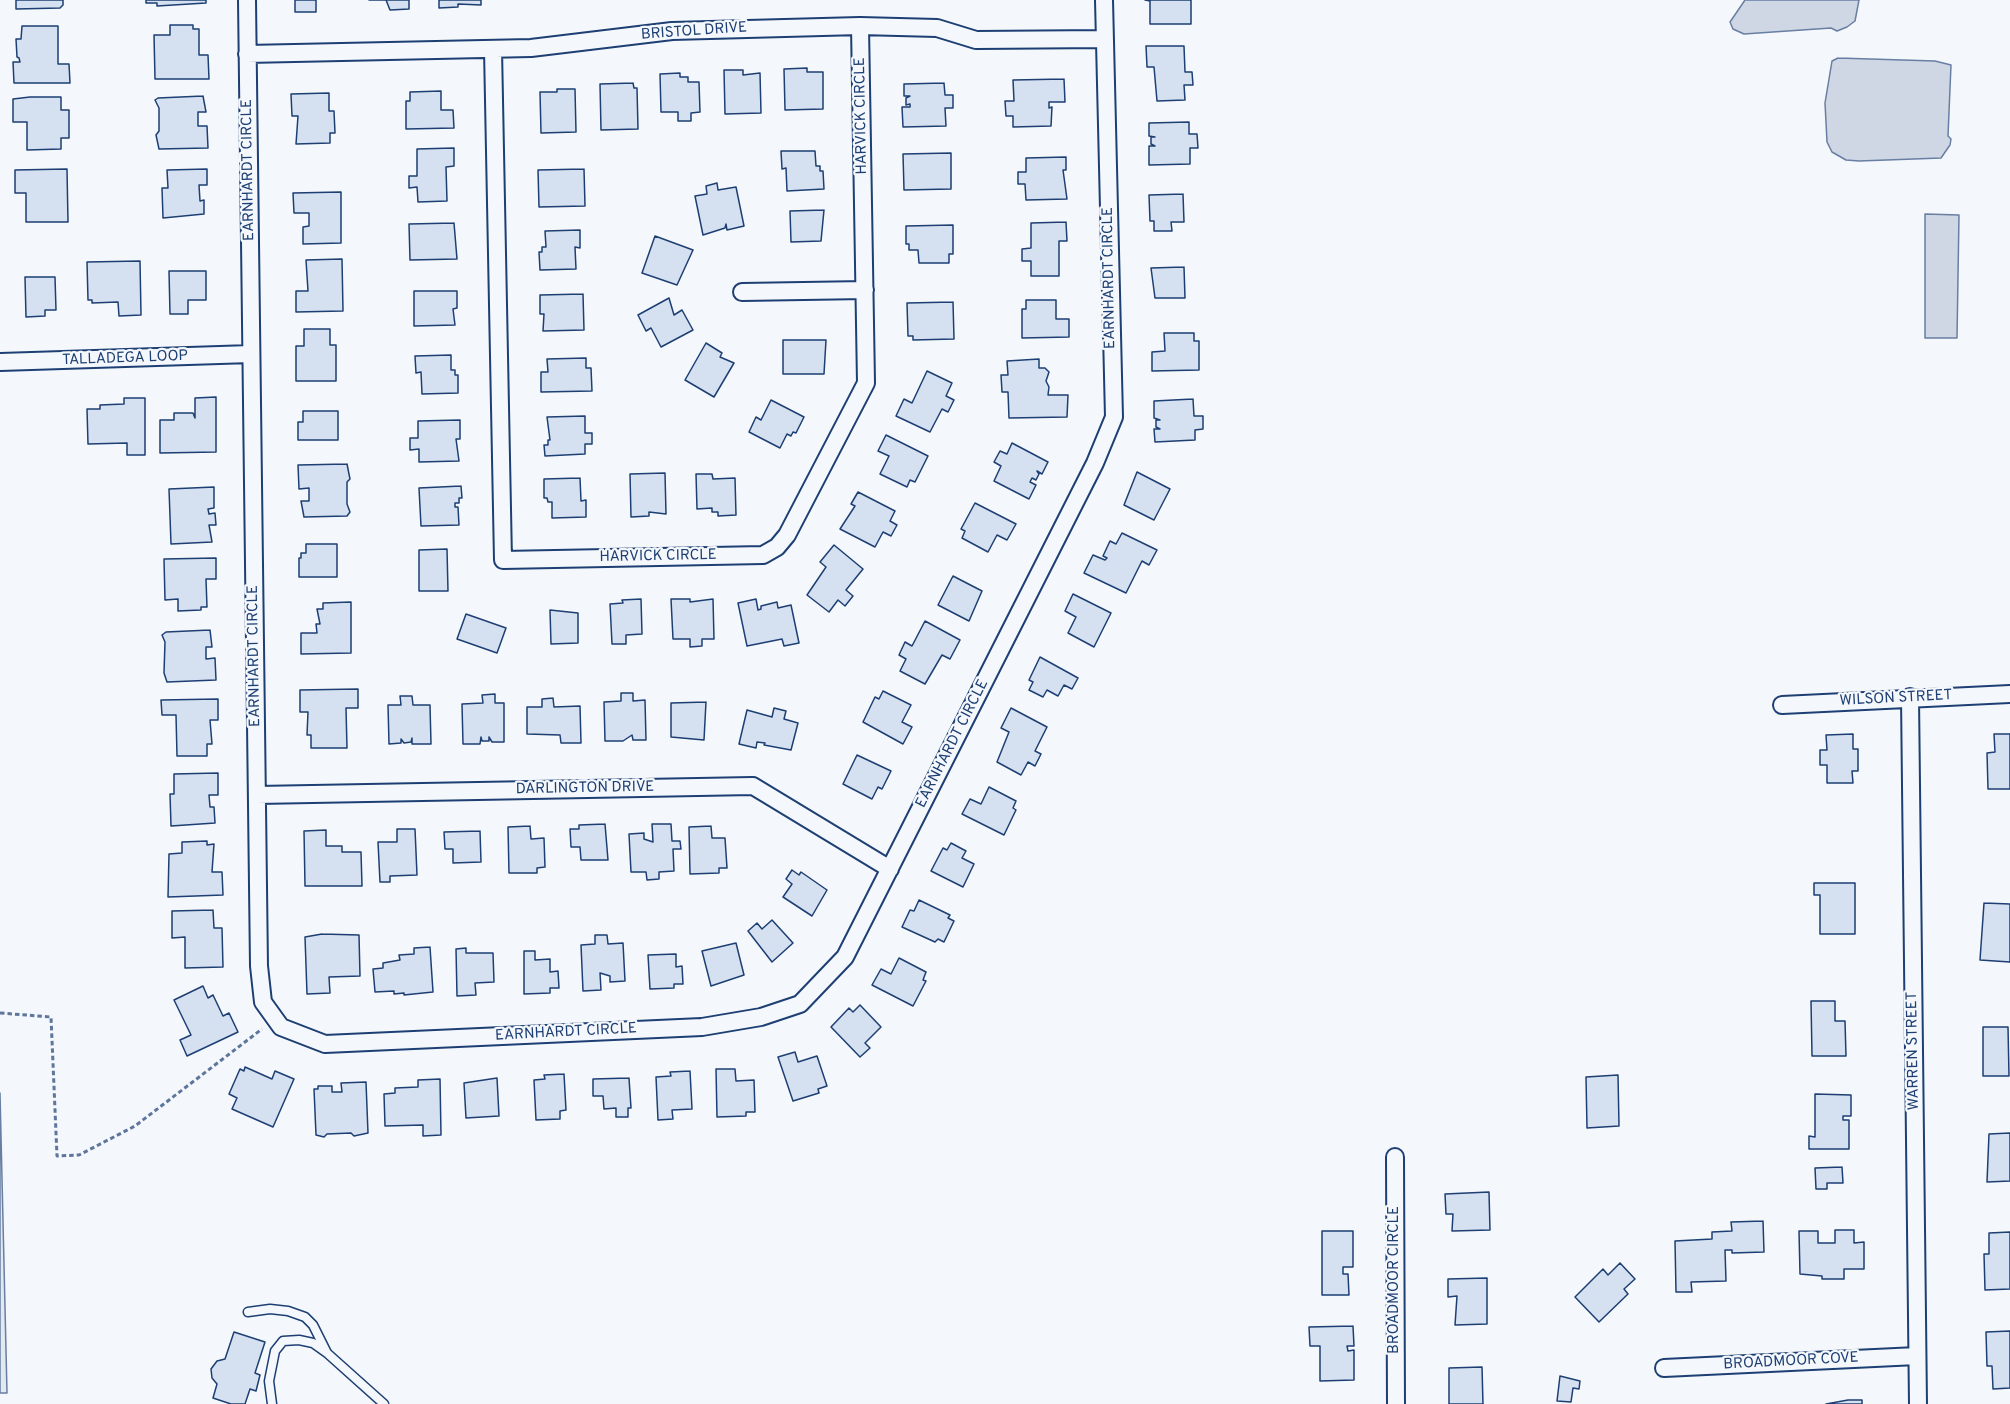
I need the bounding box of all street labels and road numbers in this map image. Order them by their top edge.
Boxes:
street label: BRISTOL DRIVE [640,19,748,45]
street label: HARVICK CIRCLE [852,57,872,175]
street label: EARNHARDT CIRCLE [239,99,259,241]
street label: EARNHARDT CIRCLE [1100,207,1120,349]
street label: TALLADEGA LOOP [62,348,188,370]
street label: HARVICK CIRCLE [599,547,717,567]
street label: EARNHARDT CIRCLE [245,585,265,727]
street label: EARNHARDT CIRCLE [913,677,993,811]
street label: WILSON STREET [1839,687,1953,711]
street label: DARLINGTON DRIVE [516,779,654,799]
street label: WARREN STREET [1904,991,1924,1111]
street label: EARNHARDT CIRCLE [495,1020,637,1046]
street label: BROADMOOR CIRCLE [1386,1206,1404,1354]
street label: BROADMOOR COVE [1723,1349,1859,1375]

